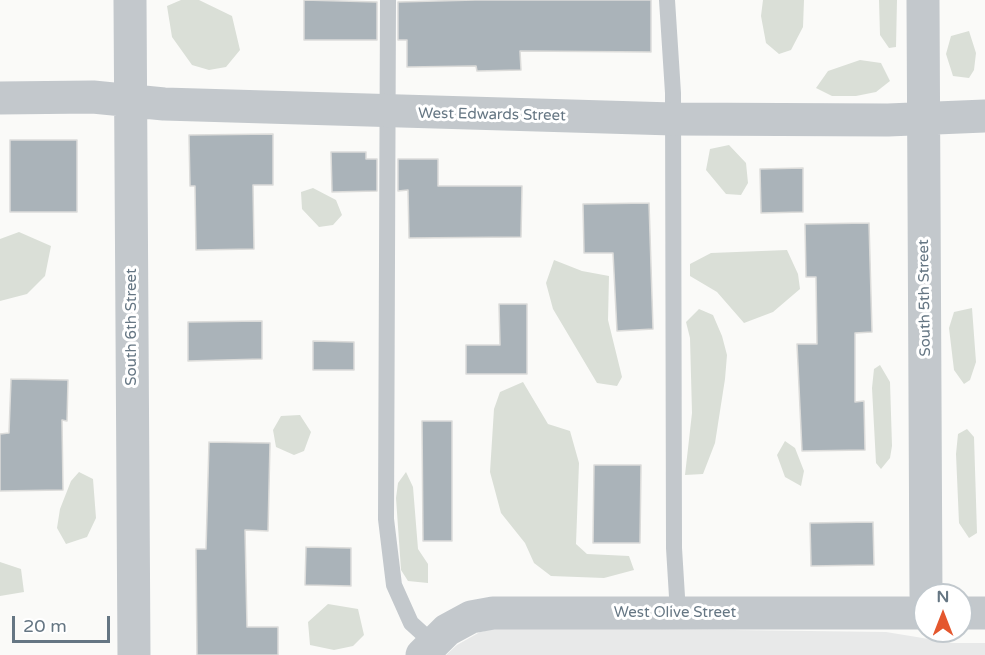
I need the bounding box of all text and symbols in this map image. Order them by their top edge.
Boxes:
street label: West Edwards Street [418,105,566,125]
street label: South 5th Street [915,239,935,357]
street label: South 6th Street [123,268,141,386]
north arrow [913,583,973,643]
text: N [937,587,949,607]
scale bar [15,604,112,642]
street label: West Olive Street [614,604,736,622]
text: 20 m [23,615,67,637]

